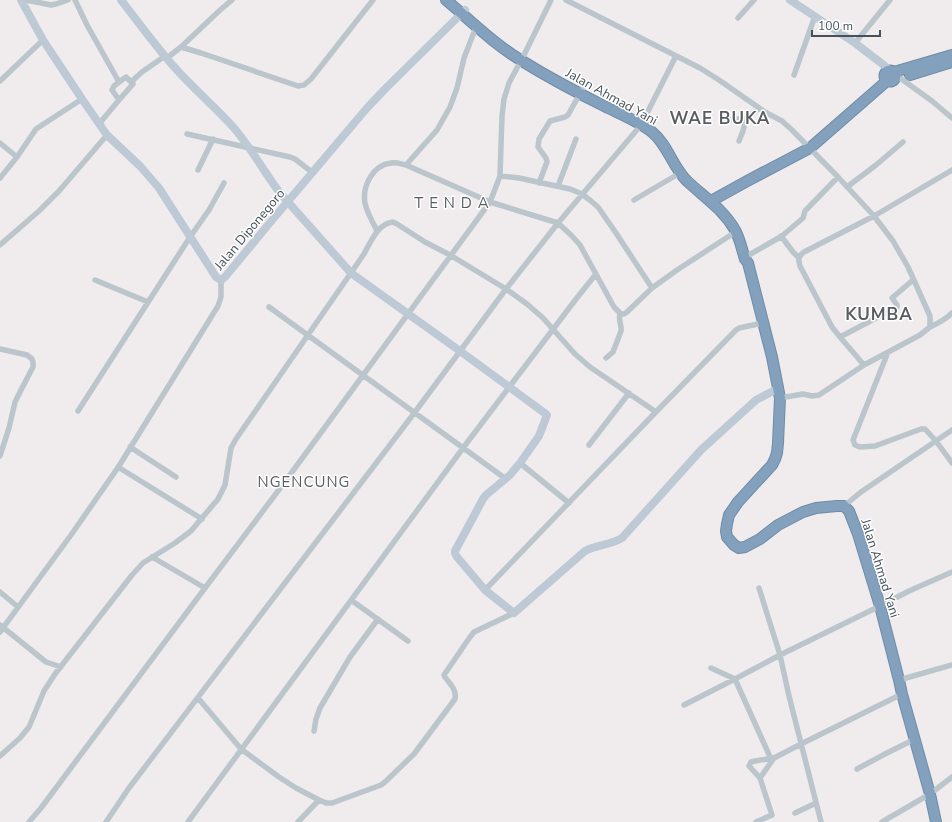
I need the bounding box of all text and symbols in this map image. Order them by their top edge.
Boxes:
scale bar [812,12,880,38]
text: 100 m [818,18,853,34]
street label: Jalan Ahmad Yani [561,64,661,130]
district label: WAE BUKA [669,107,771,130]
street label: Jalan Diponegoro [210,185,289,275]
district label: T E N D A [414,193,490,213]
district label: KUMBA [845,303,913,326]
district label: NGENCUNG [258,472,350,492]
street label: Jalan Ahmad Yani [856,516,904,620]

